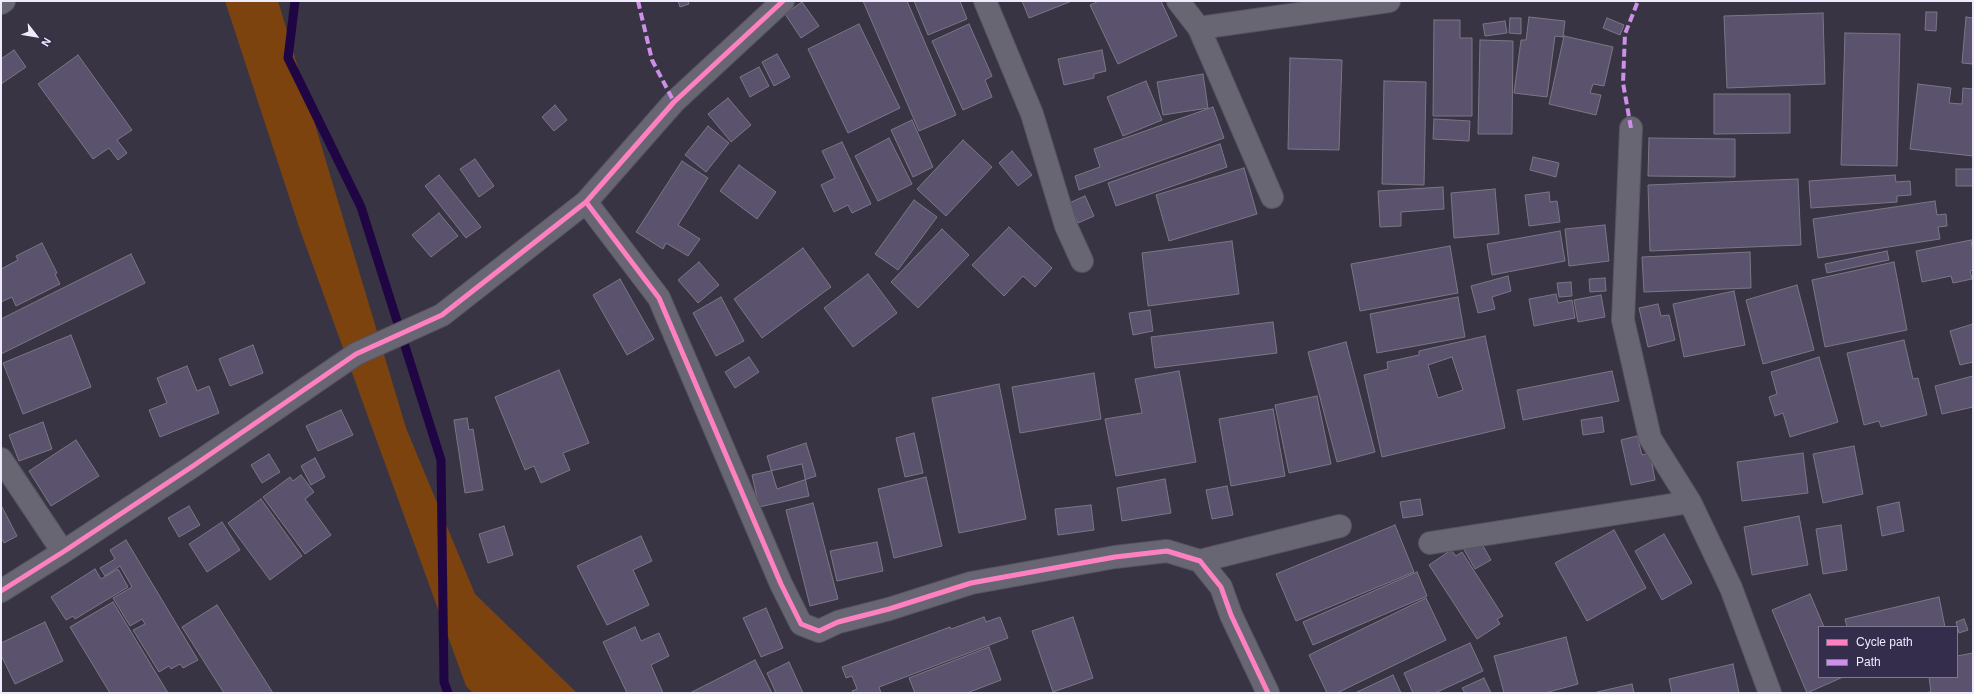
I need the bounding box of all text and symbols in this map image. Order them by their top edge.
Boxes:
north arrow [16,16,56,56]
text: N [39,36,53,49]
legend [1818,626,1958,678]
text: Cycle path [1856,635,1913,649]
text: Path [1856,655,1881,669]

